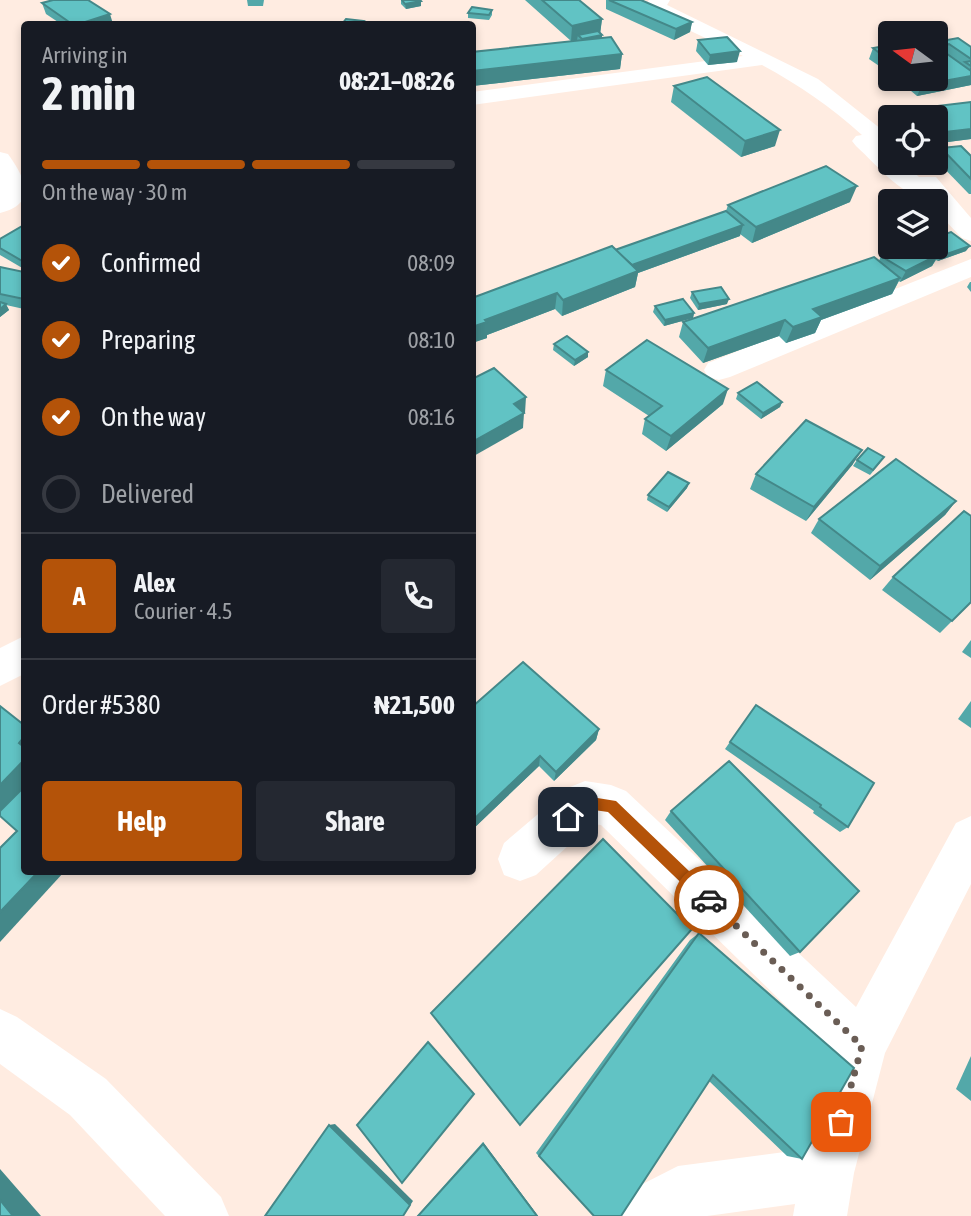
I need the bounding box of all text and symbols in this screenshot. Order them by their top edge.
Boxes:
north arrow [878,21,948,91]
map controls [878,21,948,259]
text: Arriving in [42,42,128,68]
text: 08:21–08:26 [339,66,455,96]
text: 2 min [42,67,136,120]
button: locate [878,105,948,175]
text: On the way · 30 m [42,179,187,205]
button: layers [878,189,948,259]
icon: check [42,244,80,282]
text: Confirmed [101,248,201,278]
text: 08:09 [407,250,455,276]
icon: check [42,321,80,359]
text: Preparing [101,325,195,355]
text: 08:10 [408,327,455,353]
icon: check [42,398,80,436]
text: On the way [101,402,206,432]
text: 08:16 [408,404,455,430]
text: Delivered [101,479,194,509]
button: phone [381,559,455,633]
text: Alex [134,568,175,598]
text: A [73,581,85,611]
text: Courier · 4.5 [134,598,233,624]
text: Order #5380 [42,690,161,720]
text: ₦21,500 [374,690,455,720]
button: Help [42,781,242,861]
button: Share [256,781,455,861]
pin [538,787,598,847]
icon: home [549,798,587,836]
courier [674,865,744,935]
icon: car [690,881,728,919]
pin [811,1092,871,1152]
icon: bag [822,1103,860,1141]

